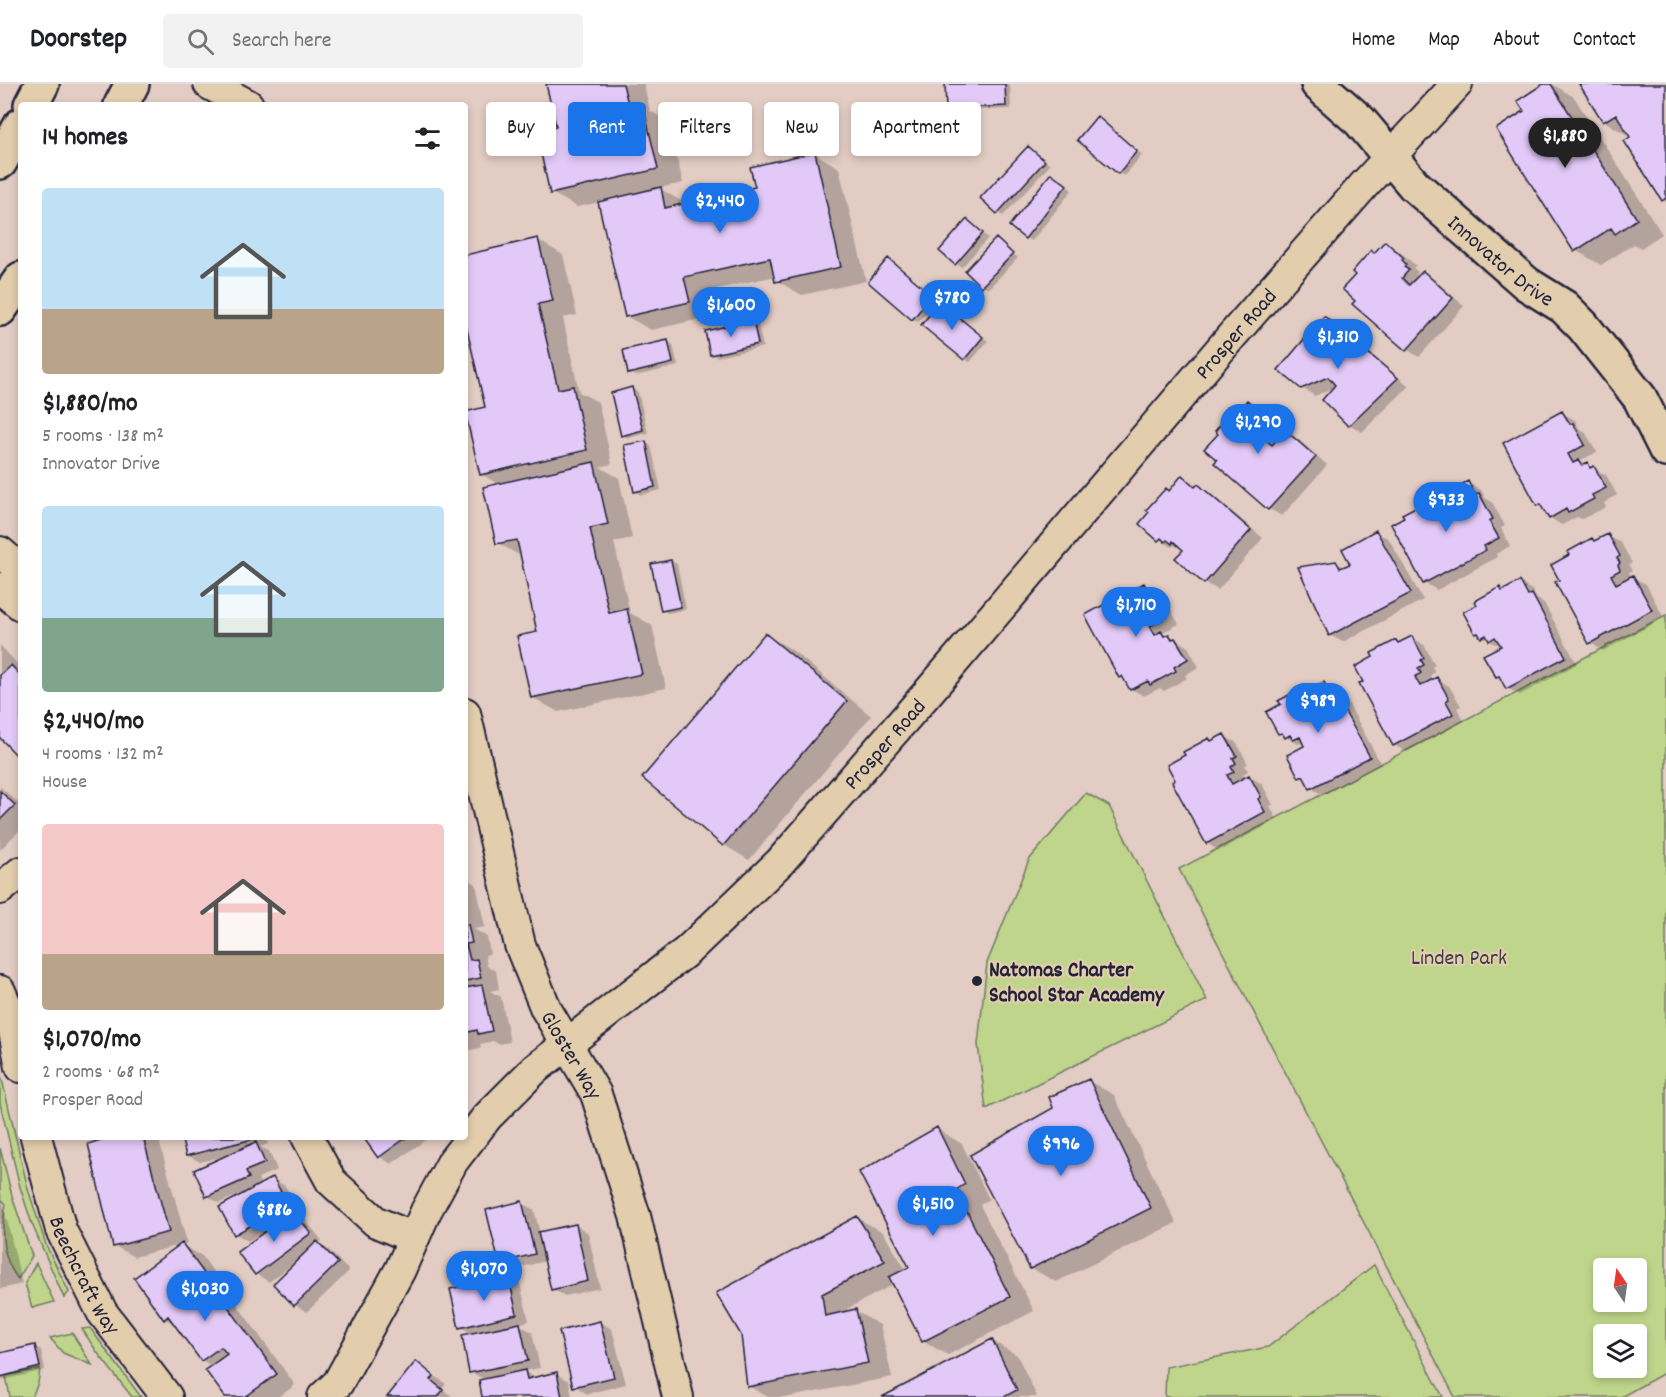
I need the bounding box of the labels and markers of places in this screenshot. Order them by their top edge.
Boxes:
pin: $1,880 [1516,118,1614,169]
pin: $2,440 [671,183,769,234]
pin: $780 [916,280,988,331]
pin: $1,600 [682,287,780,338]
pin: $1,310 [1289,319,1387,370]
pin: $1,290 [1209,404,1307,455]
pin: $933 [1410,482,1482,533]
pin: $1,710 [1087,587,1185,638]
pin: $989 [1282,683,1354,734]
place label: Natomas Charter School Star Academy [989,956,1165,1012]
marker: Natomas Charter School Star Academy [970,974,984,988]
pin: $996 [1025,1126,1097,1177]
pin: $1,510 [884,1186,982,1237]
pin: $886 [238,1192,310,1243]
pin: $1,070 [435,1251,533,1302]
pin: $1,030 [156,1271,254,1322]

